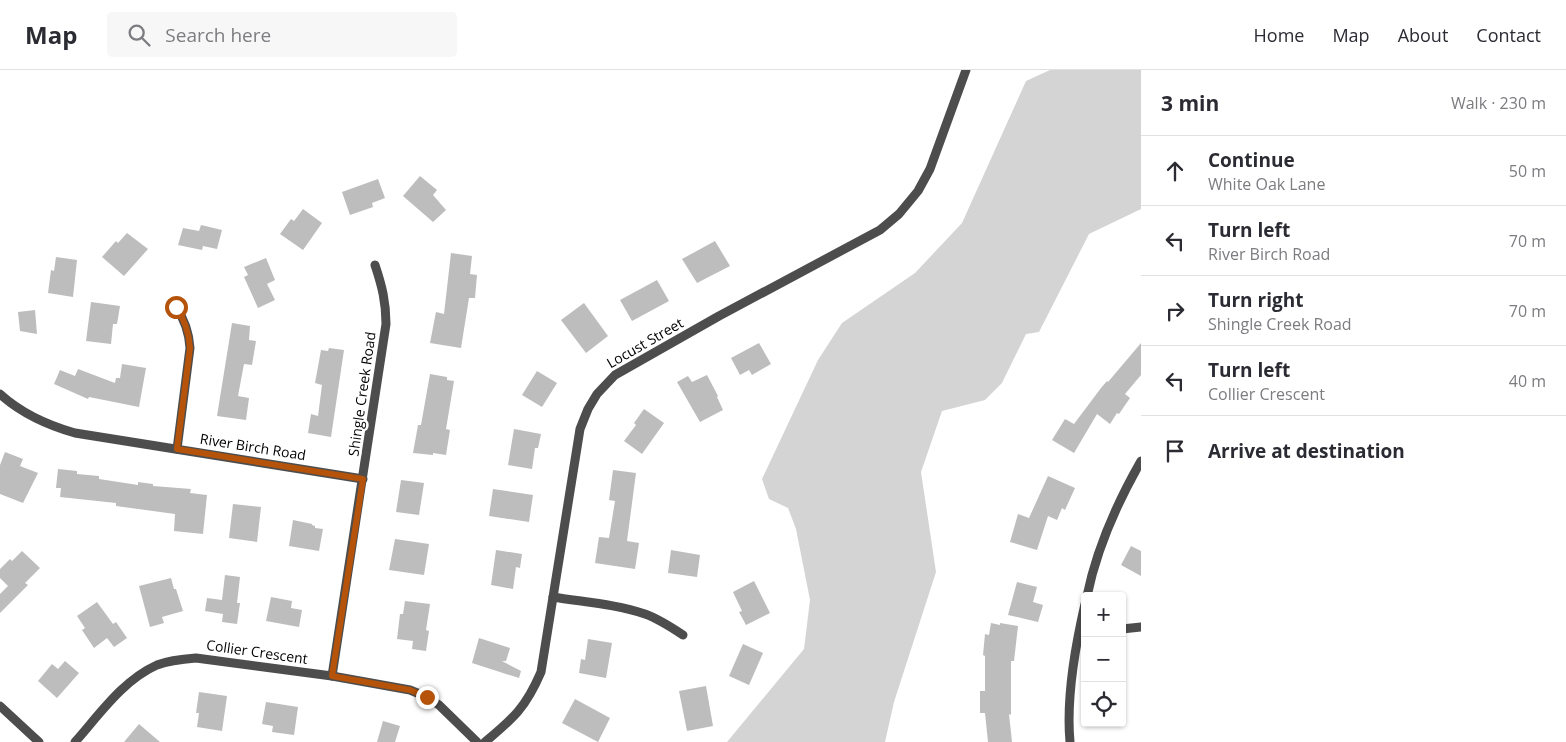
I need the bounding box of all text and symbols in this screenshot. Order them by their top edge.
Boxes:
search box [107,12,457,57]
text: Map [25,18,77,51]
icon: search [125,21,153,49]
text: Search here [165,22,271,48]
text: Home [1254,23,1304,47]
text: Map [1332,23,1370,47]
text: About [1398,23,1448,47]
text: Contact [1476,23,1541,47]
text: 3 min [1161,89,1219,117]
text: Walk · 230 m [1451,92,1546,114]
text: Continue [1208,147,1295,173]
icon: ahead [1161,157,1189,185]
text: 50 m [1509,160,1546,182]
text: White Oak Lane [1208,173,1325,195]
text: Turn left [1208,217,1290,243]
icon: left [1161,227,1189,255]
text: 70 m [1509,230,1546,252]
text: River Birch Road [1208,243,1330,265]
text: Turn right [1208,287,1303,313]
route start [165,296,188,319]
icon: right [1161,297,1189,325]
text: 70 m [1509,300,1546,322]
street label: Locust Street [603,313,686,372]
text: Shingle Creek Road [1208,313,1352,335]
street label: Shingle Creek Road [343,330,380,457]
text: Turn left [1208,357,1290,383]
icon: left [1161,367,1189,395]
text: 40 m [1509,370,1546,392]
text: Collier Crescent [1208,383,1325,405]
street label: River Birch Road [199,429,307,464]
icon: arrive [1161,437,1189,465]
text: Arrive at destination [1208,438,1405,464]
map controls [1081,592,1126,727]
button: + [1081,592,1126,637]
street label: Collier Crescent [205,635,309,668]
button: − [1081,637,1126,682]
button: locate [1081,682,1126,727]
route end [416,686,439,709]

